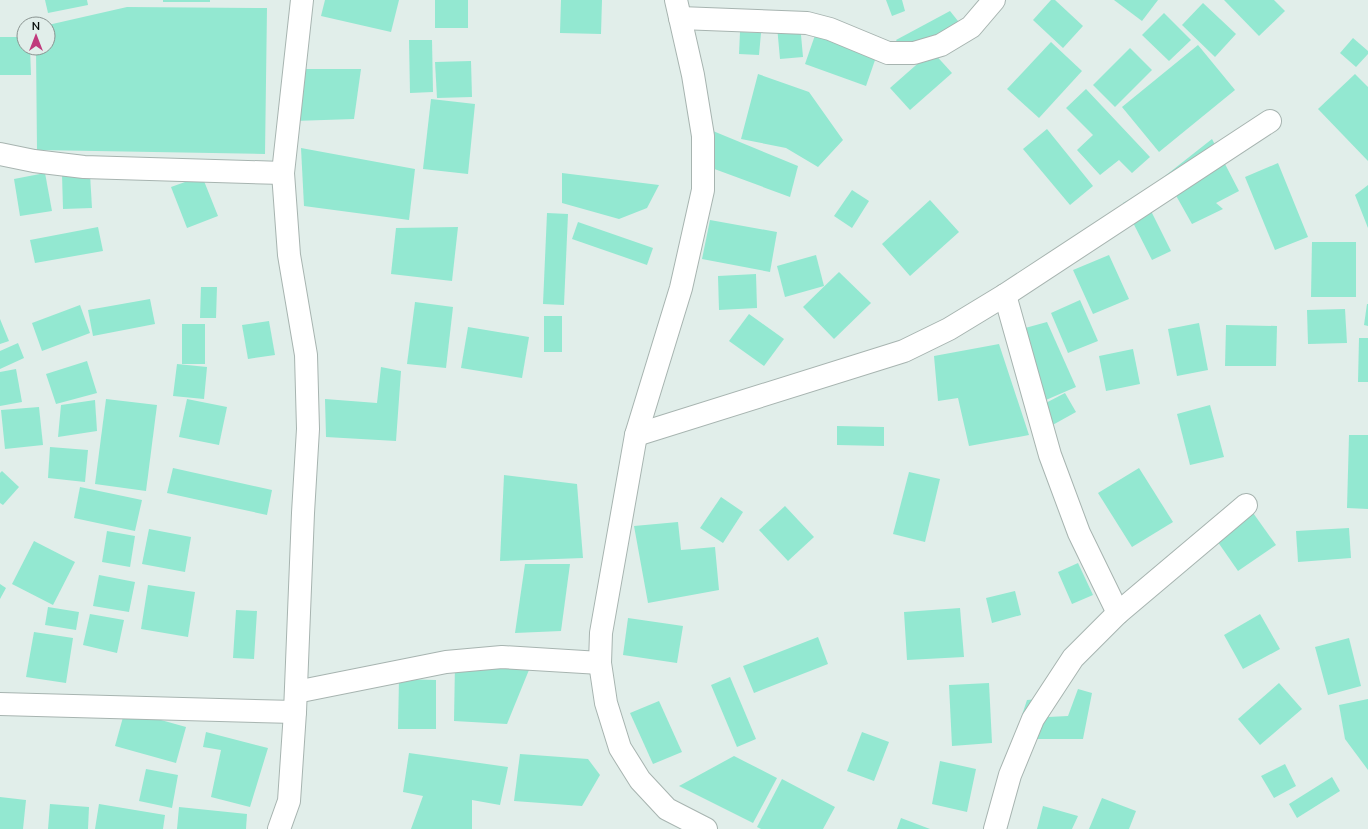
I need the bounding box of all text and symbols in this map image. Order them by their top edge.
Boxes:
north arrow [16,16,56,56]
text: N [32,19,40,33]

